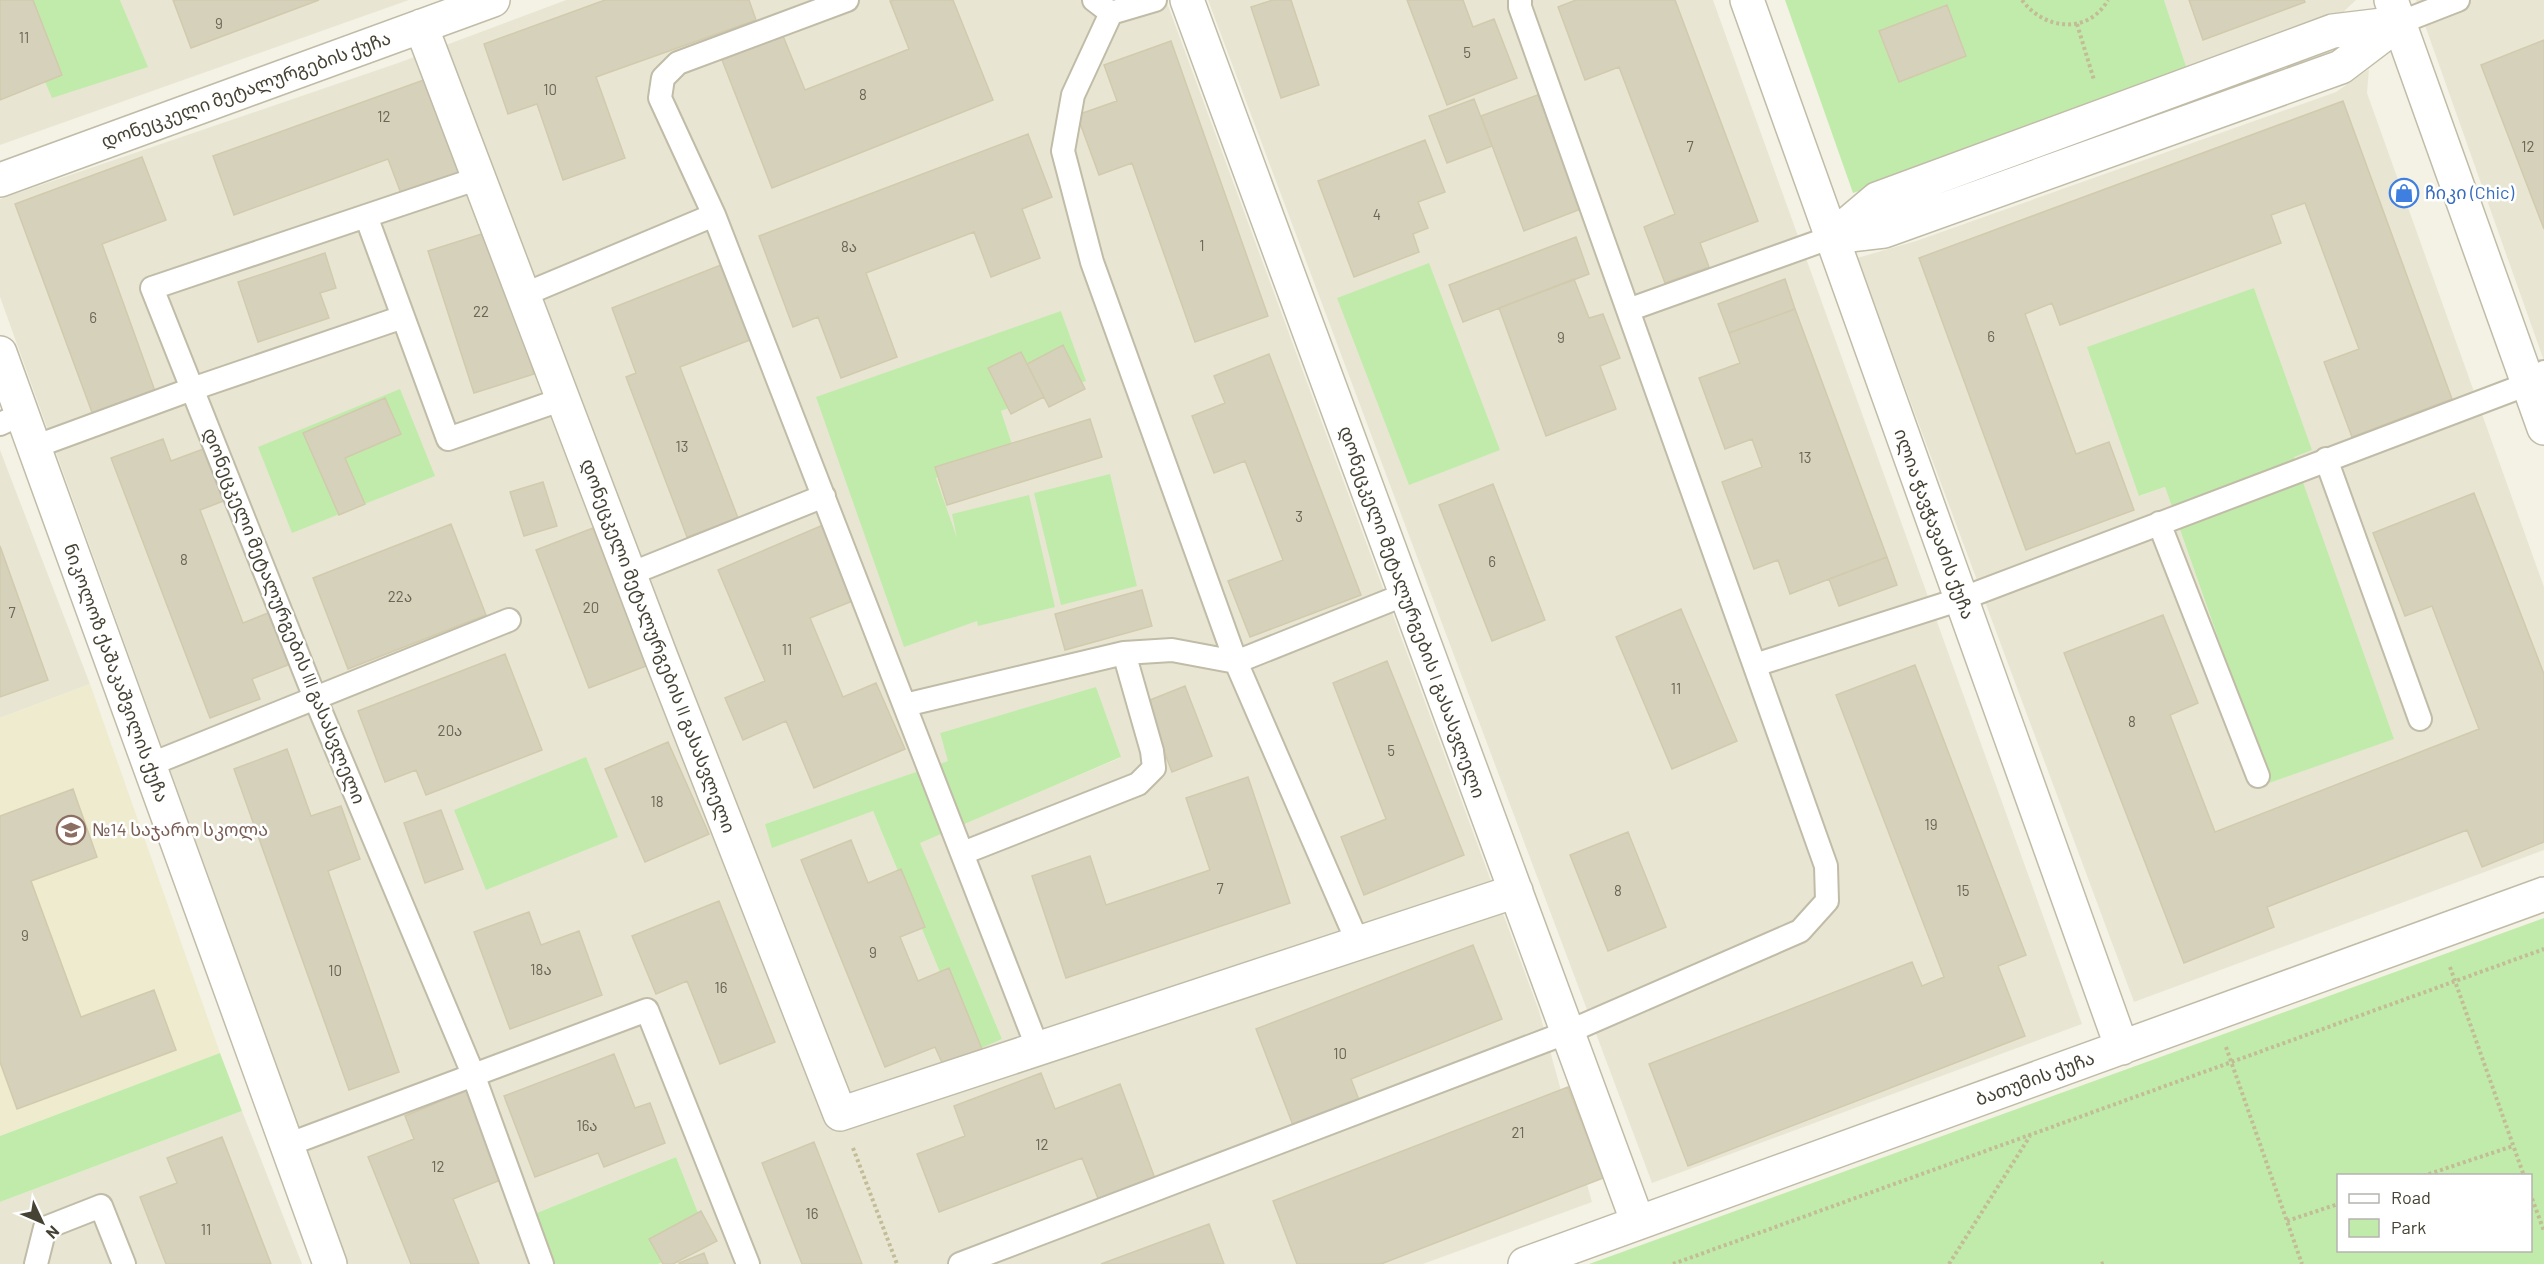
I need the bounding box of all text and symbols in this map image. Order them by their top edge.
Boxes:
house number: 9 [215,14,223,32]
street label: დონეცკელი მეტალურგების ქუჩა [98,26,394,153]
house number: 11 [19,28,29,46]
house number: 5 [1463,43,1471,61]
house number: 10 [543,80,557,98]
house number: 8 [859,85,867,103]
house number: 12 [377,107,391,125]
house number: 7 [1686,137,1694,155]
house number: 12 [2521,137,2535,155]
shop icon: ჩიკი (Chic) [2388,177,2420,209]
place label: ჩიკი (Chic) [2425,181,2514,204]
house number: 4 [1373,205,1381,223]
house number: 1 [1199,236,1205,254]
house number: 8ა [841,237,857,255]
house number: 22 [473,302,489,320]
house number: 6 [89,308,97,326]
house number: 6 [1987,327,1995,345]
house number: 9 [1557,328,1565,346]
street label: დონეცკელი მეტალურგების I გასასვლელი [1334,423,1491,801]
street label: დონეცკელი მეტალურგების III გასასვლელი [198,424,371,807]
street label: ილია ჭავჭავაძის ქუჩა [1889,425,1980,622]
house number: 13 [676,437,688,455]
house number: 13 [1799,448,1811,466]
street label: დონეცკელი მეტალურგების II გასასვლელი [576,455,741,836]
house number: 3 [1295,507,1303,525]
street label: ნიკოლოზ ქაშაკაშვილის ქუჩა [59,540,174,805]
house number: 8 [180,550,188,568]
house number: 6 [1488,552,1496,570]
house number: 22ა [388,587,412,605]
house number: 20 [583,598,599,616]
house number: 7 [8,603,16,621]
house number: 11 [782,640,792,658]
house number: 11 [1671,679,1681,697]
house number: 8 [2128,712,2136,730]
house number: 20ა [438,721,462,739]
house number: 5 [1387,741,1395,759]
house number: 18 [650,792,664,810]
school or university icon: №14 საჯარო სკოლა [55,814,87,846]
house number: 19 [1924,815,1938,833]
place label: №14 საჯარო სკოლა [92,818,268,841]
house number: 7 [1216,879,1224,897]
house number: 8 [1614,881,1622,899]
house number: 15 [1957,881,1969,899]
house number: 9 [21,926,29,944]
house number: 9 [869,943,877,961]
house number: 18ა [530,960,552,978]
house number: 10 [328,961,342,979]
house number: 16 [715,978,727,996]
house number: 10 [1333,1044,1347,1062]
street label: ბათუმის ქუჩა [1972,1046,2098,1111]
house number: 16ა [576,1116,598,1134]
house number: 21 [1511,1123,1525,1141]
house number: 12 [1035,1135,1049,1153]
house number: 12 [431,1157,445,1175]
legend [2337,1174,2532,1252]
text: Road [2391,1186,2431,1208]
north arrow [12,1192,72,1252]
house number: 16 [806,1204,818,1222]
text: Park [2391,1216,2426,1238]
house number: 11 [201,1220,211,1238]
text: N [43,1222,64,1243]

